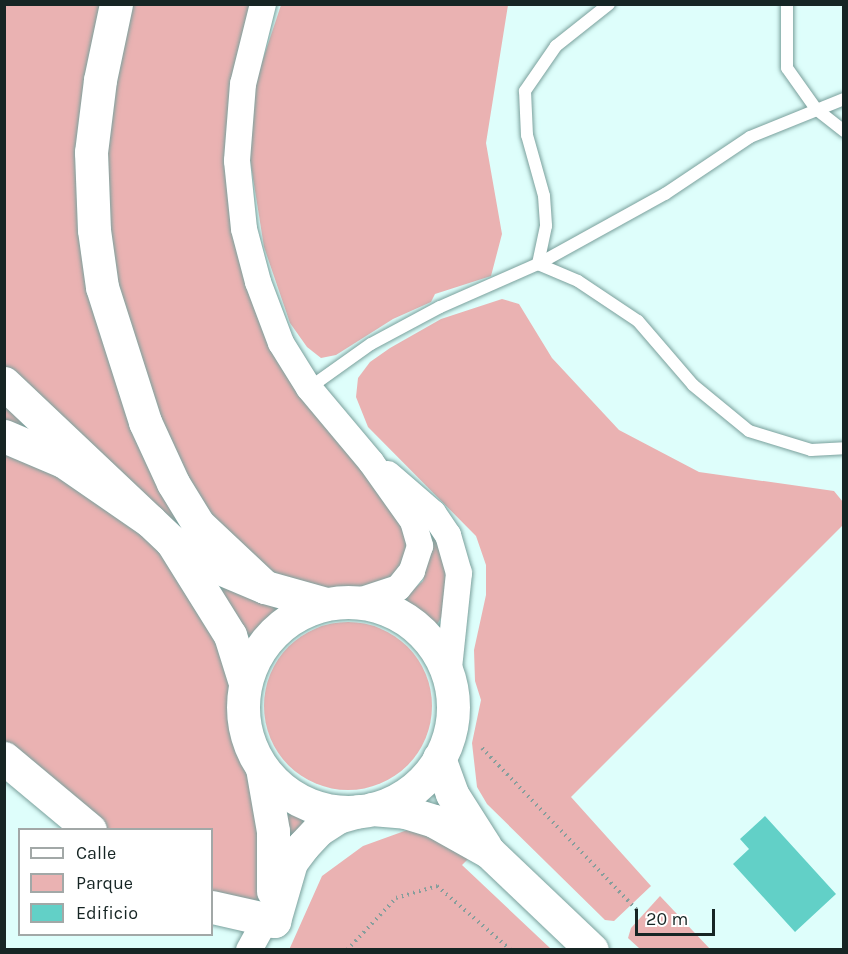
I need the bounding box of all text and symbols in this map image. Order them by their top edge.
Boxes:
legend [18,828,213,936]
text: Calle [76,842,116,864]
text: Parque [76,872,133,894]
scale bar [638,897,718,935]
text: Edificio [76,902,138,924]
text: 20 m [646,908,688,930]

